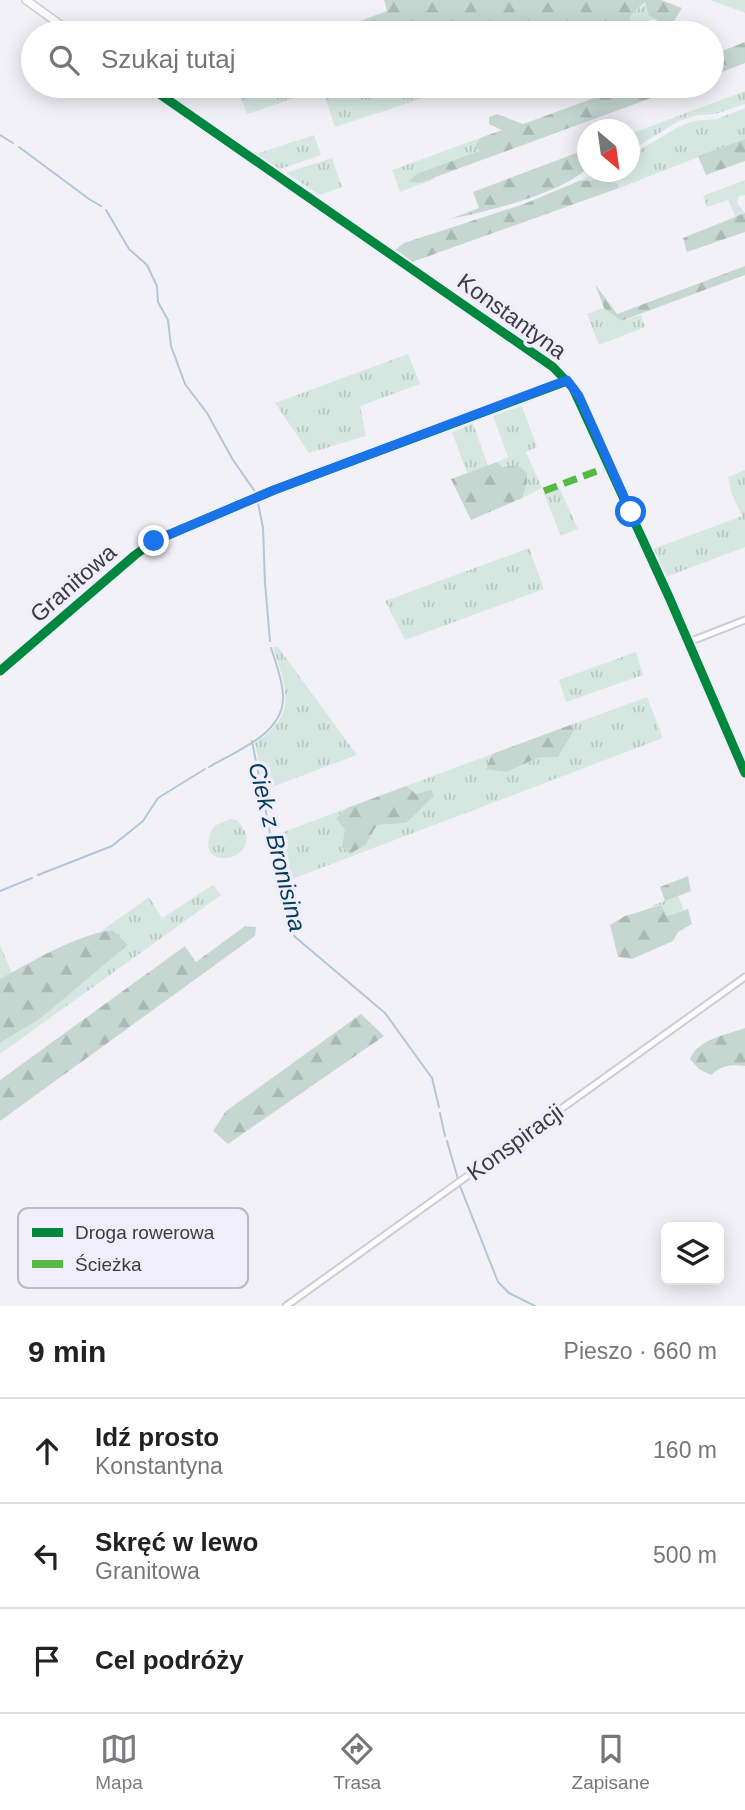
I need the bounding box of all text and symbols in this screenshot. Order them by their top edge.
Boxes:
search box [21,21,724,98]
icon: search [45,41,83,79]
text: Szukaj tutaj [101,44,235,74]
north arrow [577,119,640,182]
street label: Konstantyna [453,268,572,364]
route start [615,496,646,527]
route end [138,525,169,556]
street label: Granitowa [25,539,121,627]
water label: Ciek z Bronisina [243,759,312,934]
street label: Konspiracji [462,1098,568,1186]
legend [18,1208,248,1288]
text: Droga rowerowa [75,1222,215,1243]
map controls [661,1222,724,1285]
button: layers [661,1222,724,1285]
text: Ścieżka [75,1254,142,1275]
text: 9 min [28,1335,106,1368]
text: Pieszo · 660 m [564,1338,717,1364]
text: Idź prosto [95,1422,219,1452]
icon: ahead [28,1432,66,1470]
text: 160 m [653,1437,717,1463]
text: Konstantyna [95,1453,223,1479]
text: Skręć w lewo [95,1527,258,1557]
icon: left [28,1537,66,1575]
text: 500 m [653,1542,717,1568]
text: Granitowa [95,1558,200,1584]
icon: arrive [28,1642,66,1680]
text: Cel podróży [95,1645,244,1675]
tab: Mapa [95,1730,143,1794]
tab: Trasa [333,1730,381,1794]
tab: Zapisane [572,1730,650,1794]

